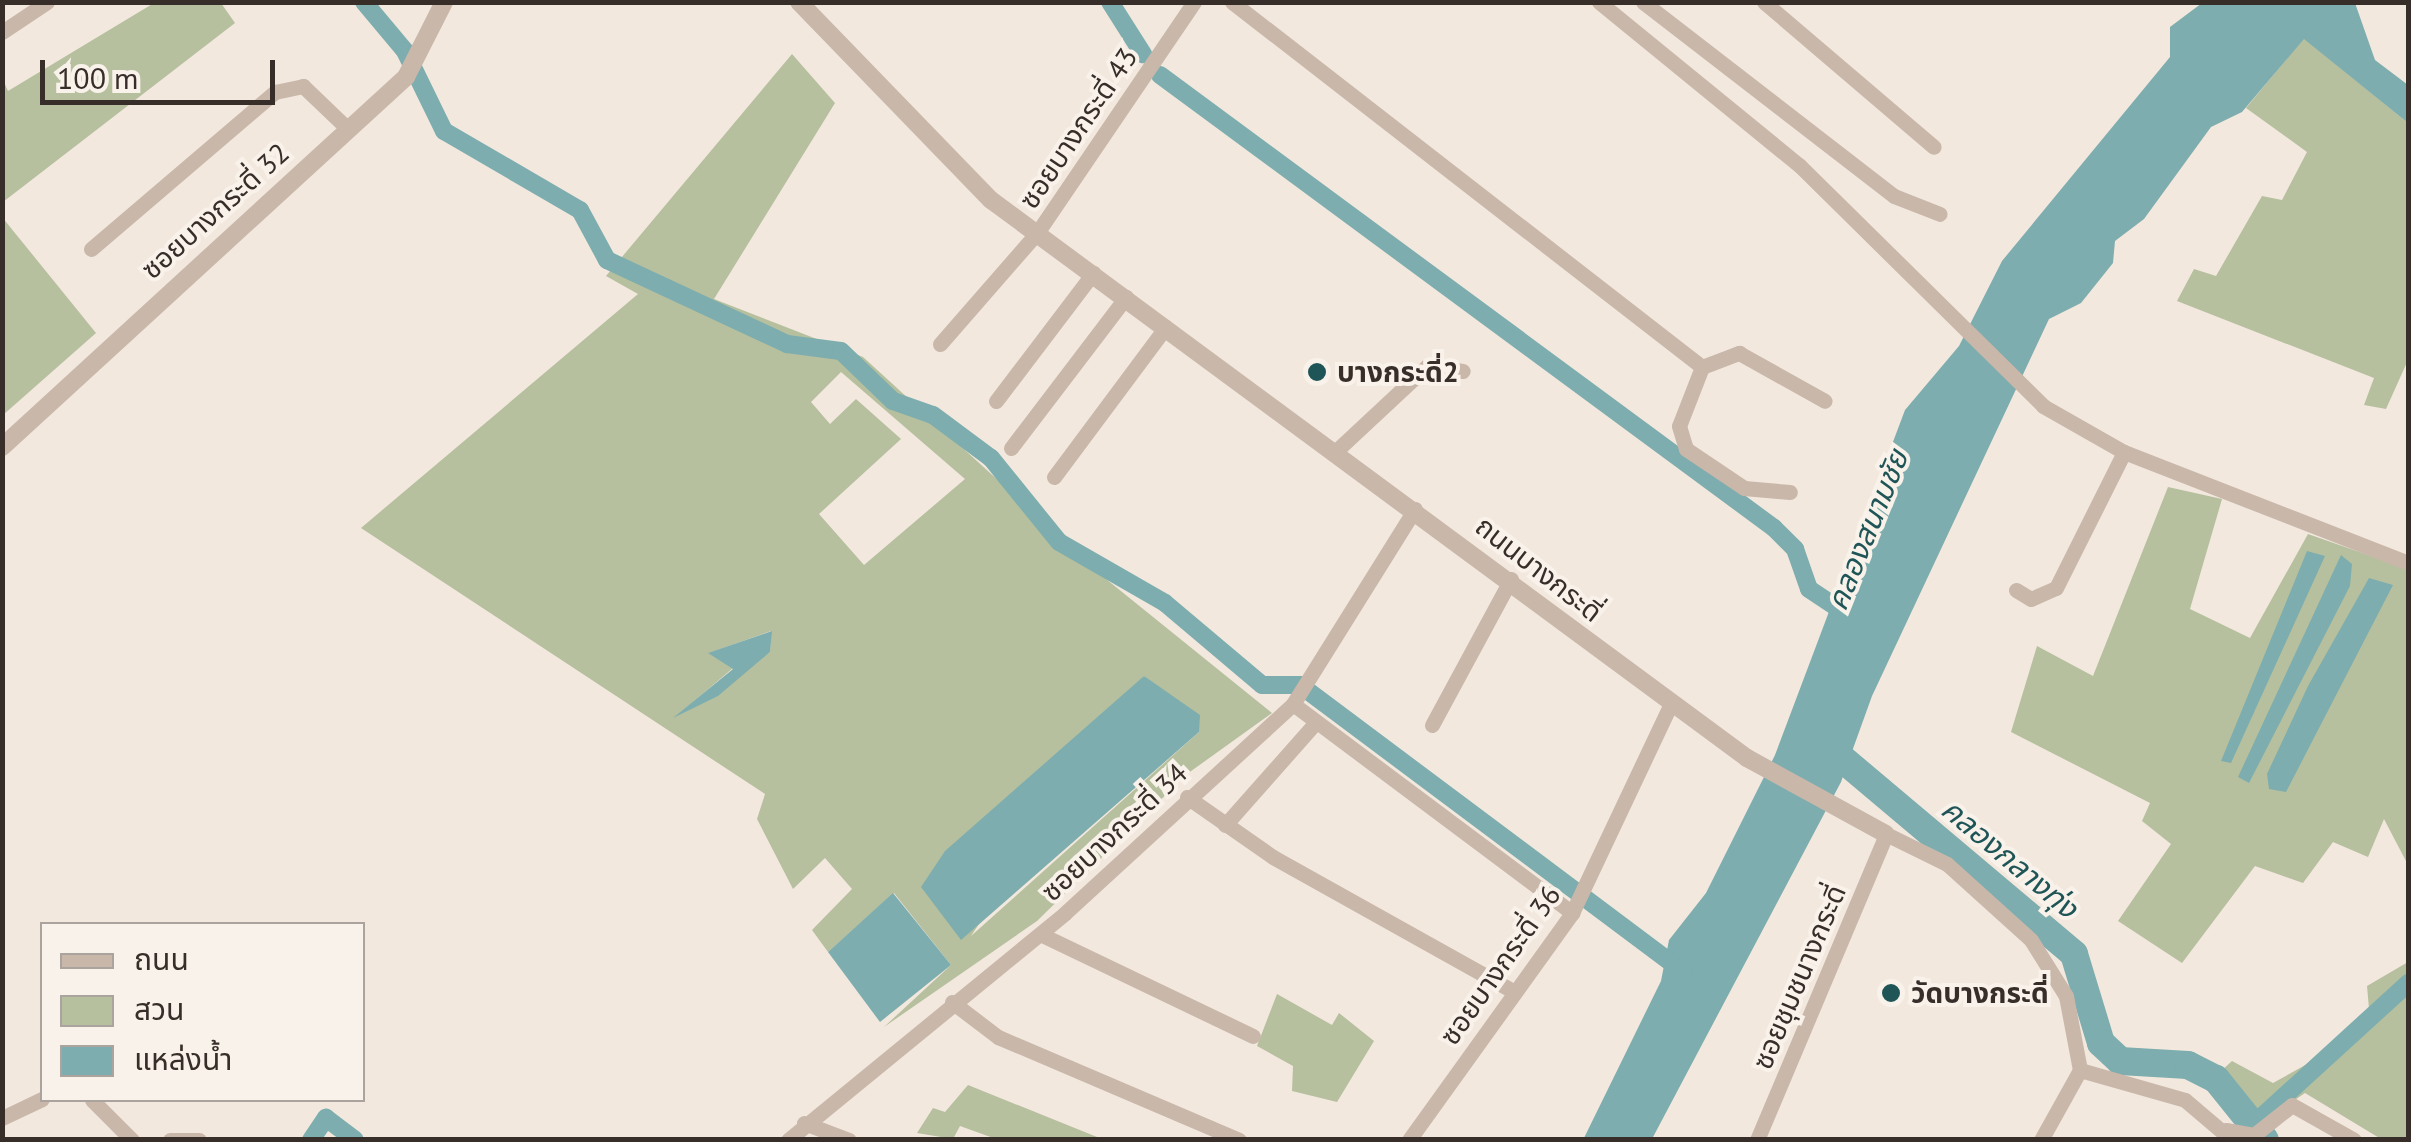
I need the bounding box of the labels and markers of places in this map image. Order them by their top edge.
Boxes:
place label: บางกระดี่2 [1337,355,1459,389]
marker: บางกระดี่2 [1306,361,1328,383]
place label: วัดบางกระดี่ [1911,976,2049,1010]
marker: วัดบางกระดี่ [1880,982,1902,1004]

